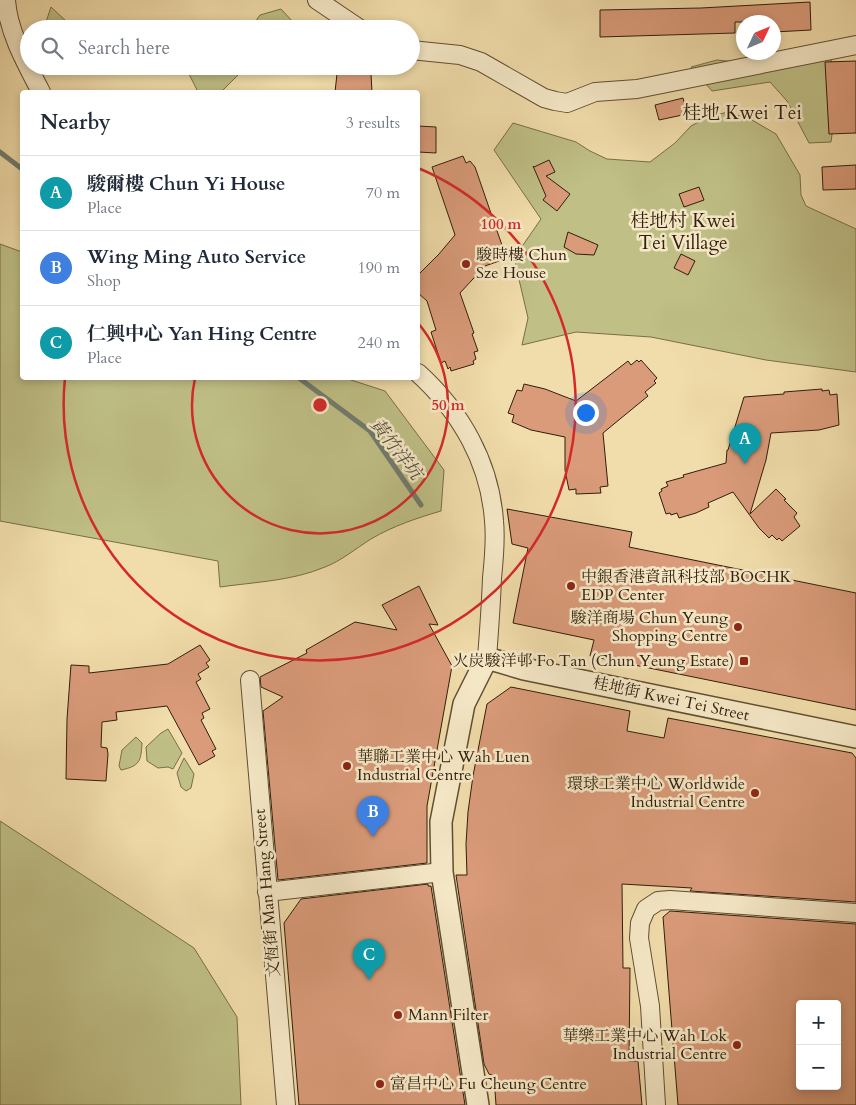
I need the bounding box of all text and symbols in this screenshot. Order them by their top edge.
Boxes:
north arrow [736,15,781,60]
search box [20,20,420,75]
icon: search [38,34,66,62]
text: Search here [78,35,170,61]
district label: 桂地 Kwei Tei [682,100,802,126]
text: Nearby [40,108,111,137]
text: 3 results [346,112,400,134]
text: 駿爾樓 Chun Yi House [87,171,286,197]
text: A [50,182,62,204]
text: 70 m [366,182,400,204]
text: Place [87,197,122,219]
district label: 桂地村 Kwei Tei Village [630,208,736,256]
text: 100 m [481,214,522,234]
text: Wing Ming Auto Service [87,244,306,270]
place label: 駿時樓 Chun Sze House [476,244,567,284]
text: B [50,257,62,279]
text: 190 m [358,257,400,279]
marker: 駿時樓 Chun Sze House [460,258,472,270]
text: Shop [87,270,121,292]
text: 仁興中心 Yan Hing Centre [87,321,317,347]
text: C [50,332,62,354]
text: 240 m [358,332,400,354]
text: Place [87,347,122,369]
text: 50 m [431,395,465,415]
centre of rings [311,396,329,414]
your location [573,400,599,426]
water label: 黃竹洋坑 [364,413,430,487]
pin: A [729,423,761,464]
place label: 中銀香港資訊科技部 BOCHK EDP Center [581,566,792,606]
marker: 中銀香港資訊科技部 BOCHK EDP Center [565,580,577,592]
place label: 駿洋商場 Chun Yeung Shopping Centre [570,607,728,647]
marker: 駿洋商場 Chun Yeung Shopping Centre [732,621,744,633]
place label: 火炭駿洋邨 Fo Tan (Chun Yeung Estate) [452,650,734,672]
marker: 火炭駿洋邨 Fo Tan (Chun Yeung Estate) [738,655,750,667]
street label: 桂地街 Kwei Tei Street [591,672,751,726]
place label: 華聯工業中心 Wah Luen Industrial Centre [357,746,530,786]
marker: 華聯工業中心 Wah Luen Industrial Centre [341,760,353,772]
place label: 環球工業中心 Worldwide Industrial Centre [567,773,745,813]
marker: 環球工業中心 Worldwide Industrial Centre [749,787,761,799]
pin: B [357,796,389,837]
street label: 文恆街 Man Hang Street [249,808,285,978]
pin: C [353,939,385,980]
map controls [796,1000,841,1090]
button: + [796,1000,841,1045]
place label: Mann Filter [408,1004,488,1026]
marker: Mann Filter [392,1009,404,1021]
place label: 華樂工業中心 Wah Lok Industrial Centre [562,1025,727,1065]
marker: 華樂工業中心 Wah Lok Industrial Centre [731,1039,743,1051]
button: − [796,1045,841,1090]
place label: 富昌中心 Fu Cheung Centre [390,1073,587,1095]
marker: 富昌中心 Fu Cheung Centre [374,1078,386,1090]

